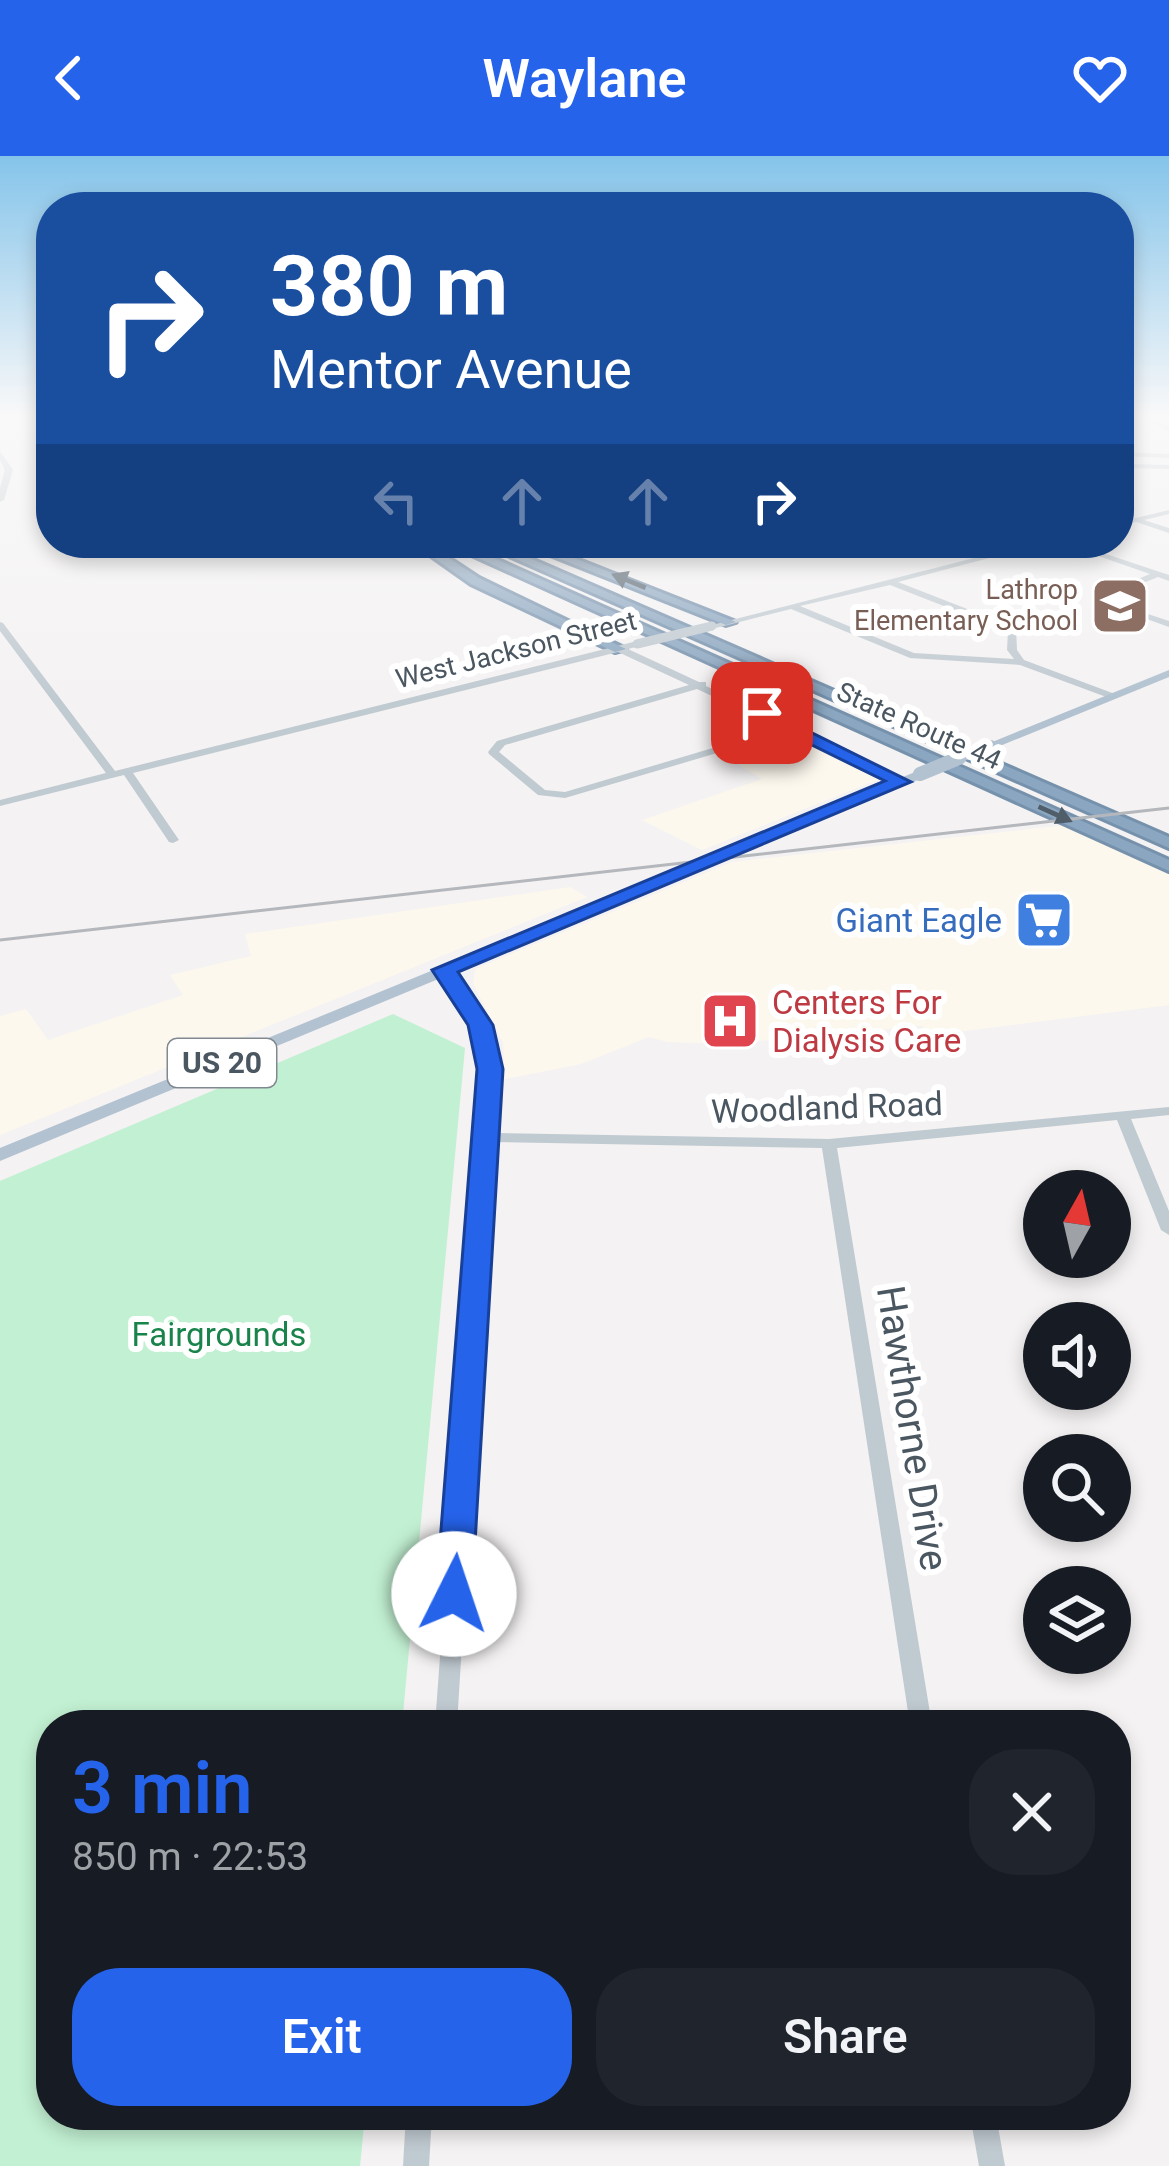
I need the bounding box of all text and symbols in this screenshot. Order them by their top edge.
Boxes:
icon: back [36,45,102,111]
icon: heart [1067,45,1133,111]
text: Waylane [482,47,687,110]
text: 380 m [270,237,508,336]
icon: right [72,240,228,396]
text: Mentor Avenue [270,338,632,401]
icon: left [363,468,429,534]
icon: ahead [489,468,555,534]
icon: ahead [615,468,681,534]
icon: right [741,468,807,534]
one-way arrow [610,571,646,590]
place label: Lathrop Elementary School [854,574,1078,637]
school or university icon: Lathrop Elementary School [1089,575,1151,637]
street label: West Jackson Street [392,605,640,695]
pin [711,662,813,764]
street label: State Route 44 [832,675,1006,777]
icon: arrive [729,680,795,746]
one-way arrow [1038,805,1073,825]
supermarket icon: Giant Eagle [1013,889,1075,951]
place label: Giant Eagle [836,901,1002,940]
place label: Centers For Dialysis Care [772,983,961,1060]
hospital icon: Centers For Dialysis Care [699,990,761,1052]
road number: US 20 [168,1039,276,1087]
street label: Woodland Road [711,1084,944,1131]
north arrow [1023,1170,1131,1278]
map controls [1023,1170,1131,1674]
street label: Hawthorne Drive [867,1283,957,1574]
button: sound [1023,1302,1131,1410]
park label: Fairgrounds [132,1315,306,1354]
button: search [1023,1434,1131,1542]
position arrow [391,1531,517,1657]
button: layers [1023,1566,1131,1674]
text: 3 min [72,1746,253,1831]
button: close [969,1749,1095,1875]
text: 850 m · 22:53 [72,1834,308,1880]
button: Exit [72,1968,572,2106]
button: Share [596,1968,1095,2106]

